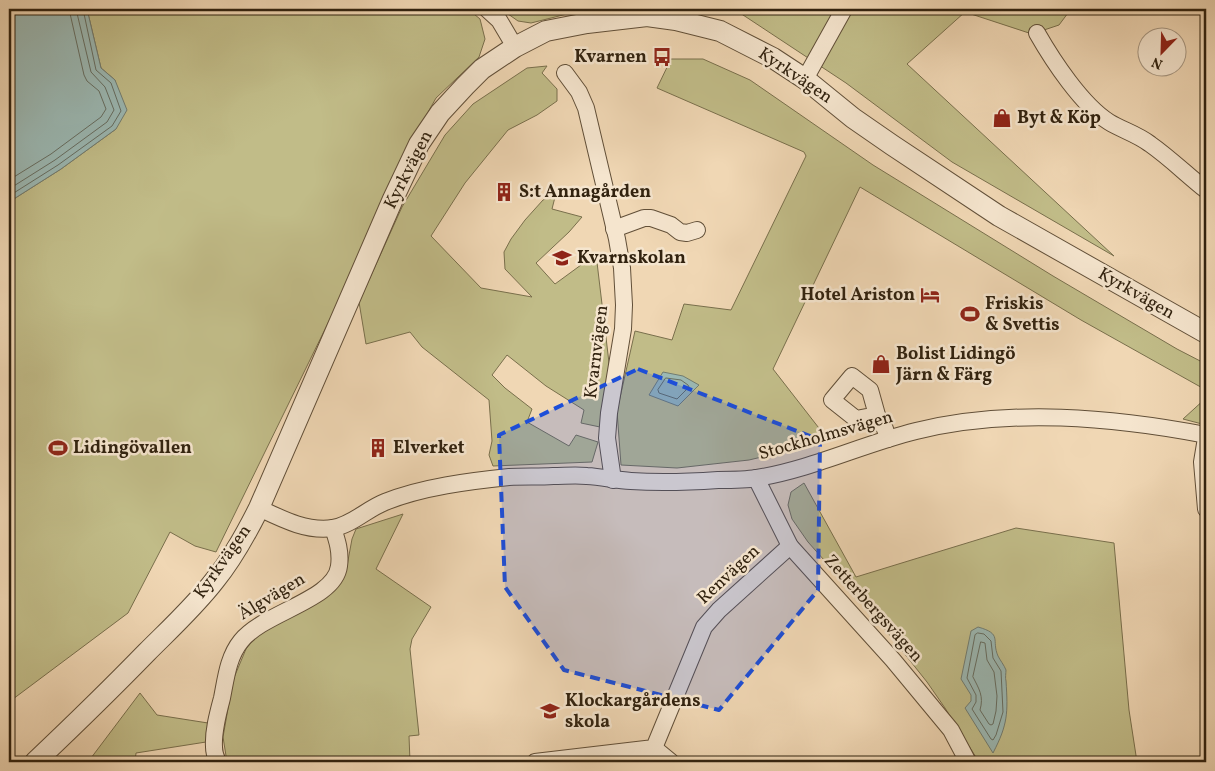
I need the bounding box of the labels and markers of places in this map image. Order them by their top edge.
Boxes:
place label: Kvarnen [574,45,647,70]
bus stop icon: Kvarnen [651,46,673,68]
place label: Byt & Köp [1017,106,1101,131]
shop icon: Byt & Köp [991,107,1013,129]
place label: S:t Annagården [519,180,651,205]
building icon: S:t Annagården [493,181,515,203]
place label: Kvarnskolan [577,246,686,271]
school or university icon: Kvarnskolan [551,247,573,269]
place label: Hotel Ariston [801,283,915,308]
hotel icon: Hotel Ariston [919,284,941,306]
place label: Friskis & Svettis [985,292,1060,338]
sports icon: Friskis & Svettis [959,303,981,325]
place label: Bolist Lidingö Järn & Färg [895,342,1016,388]
shop icon: Bolist Lidingö Järn & Färg [870,353,892,375]
place label: Lidingövallen [73,436,192,461]
place label: Elverket [393,436,465,461]
sports icon: Lidingövallen [47,437,69,459]
building icon: Elverket [367,437,389,459]
place label: Klockargårdens skola [565,689,701,735]
school or university icon: Klockargårdens skola [539,700,561,722]

